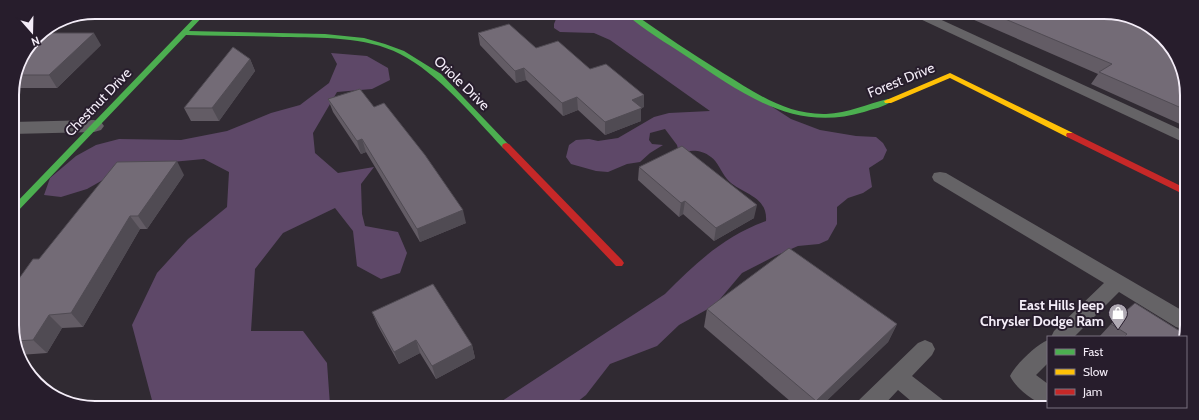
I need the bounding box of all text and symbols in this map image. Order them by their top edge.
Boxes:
north arrow [12,12,52,52]
text: N [29,33,41,49]
street label: Oriole Drive [430,52,494,114]
street label: Forest Drive [865,58,937,102]
street label: Chestnut Drive [61,64,135,140]
place label: East Hills Jeep Chrysler Dodge Ram [980,296,1104,330]
shop icon: East Hills Jeep Chrysler Dodge Ram [1107,302,1129,330]
legend [1047,336,1187,408]
text: Fast [1083,344,1103,359]
text: Slow [1083,364,1108,379]
text: Jam [1082,384,1102,399]

